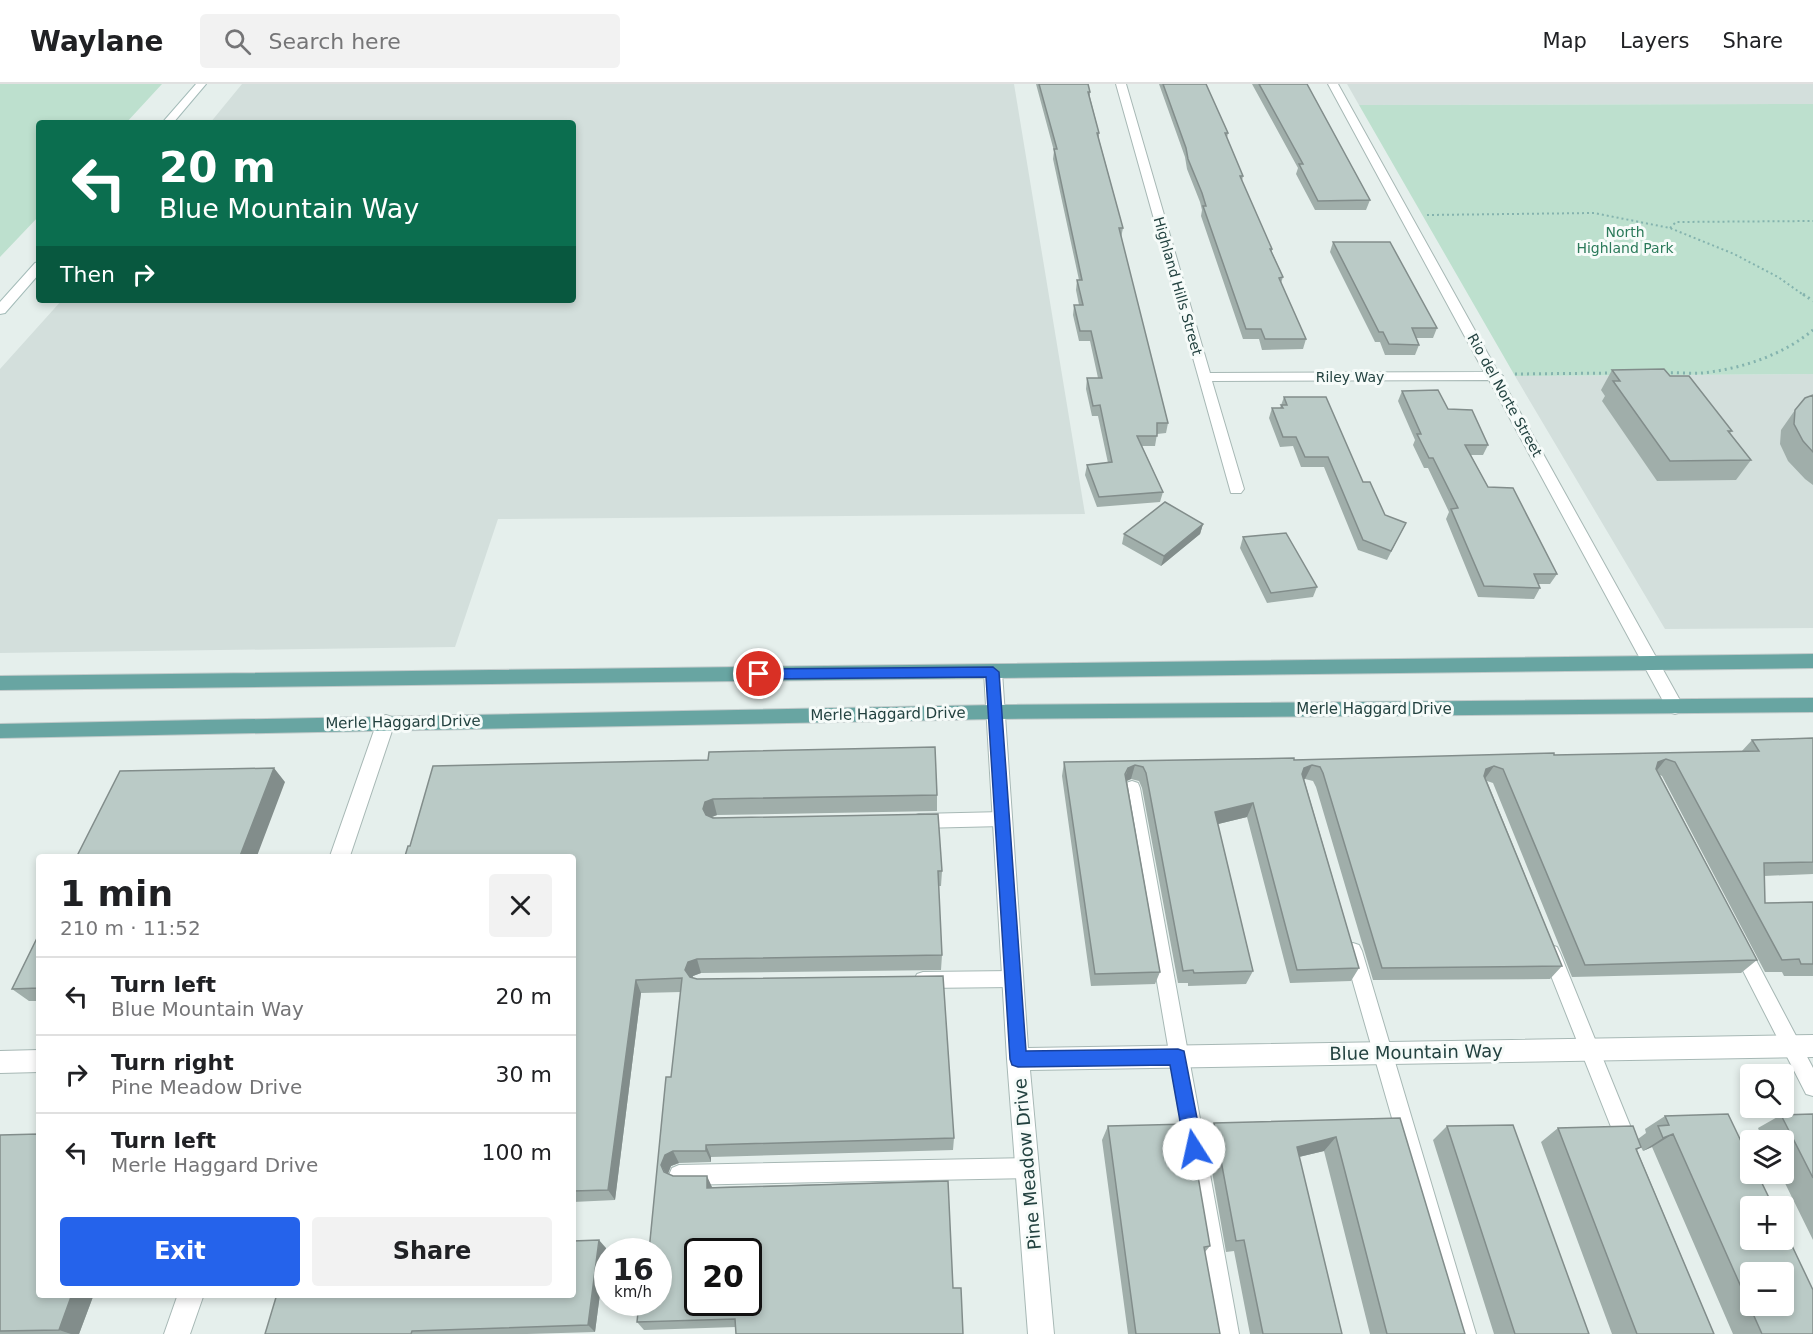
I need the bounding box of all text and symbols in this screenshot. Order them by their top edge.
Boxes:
search box [200,14,620,68]
text: Waylane [30,25,164,58]
icon: search [221,25,254,58]
text: Search here [269,29,401,54]
text: Map [1543,29,1587,53]
text: Layers [1620,29,1689,53]
text: Share [1722,29,1783,53]
text: 20 m [159,143,276,192]
icon: left [60,144,138,222]
text: Blue Mountain Way [159,193,419,224]
street label: Highland Hills Street [1151,215,1206,358]
park label: North Highland Park [1576,224,1674,256]
icon: right [127,258,160,291]
text: Then [60,262,115,287]
street label: Rio del Norte Street [1464,331,1546,460]
street label: Riley Way [1316,369,1384,385]
pin [733,648,784,699]
icon: arrive [742,657,775,690]
street label: Merle Haggard Drive [1296,700,1452,718]
street label: Merle Haggard Drive [810,704,966,724]
street label: Merle Haggard Drive [325,712,481,732]
text: 1 min [60,873,173,914]
button: close [489,874,552,937]
text: 210 m · 11:52 [60,916,201,940]
text: Turn left [111,972,216,997]
icon: left [60,980,93,1013]
text: 20 m [496,984,552,1009]
text: Blue Mountain Way [111,997,304,1021]
street label: Blue Mountain Way [1329,1040,1503,1064]
text: Turn right [111,1050,234,1075]
icon: right [60,1058,93,1091]
text: 30 m [496,1062,552,1087]
map controls [1740,1064,1794,1316]
button: search [1740,1064,1794,1118]
text: Pine Meadow Drive [111,1075,302,1099]
street label: Pine Meadow Drive [1009,1077,1045,1251]
position arrow [1162,1117,1226,1181]
text: Turn left [111,1128,216,1153]
button: layers [1740,1130,1794,1184]
icon: left [60,1136,93,1169]
text: 100 m [482,1140,552,1165]
text: Merle Haggard Drive [111,1153,318,1177]
button: + [1740,1196,1794,1250]
button: Exit [60,1217,300,1286]
button: Share [312,1217,552,1286]
speed limit sign: 20 [684,1238,762,1316]
text: 16 [612,1252,654,1287]
button: − [1740,1262,1794,1316]
text: km/h [614,1283,652,1301]

